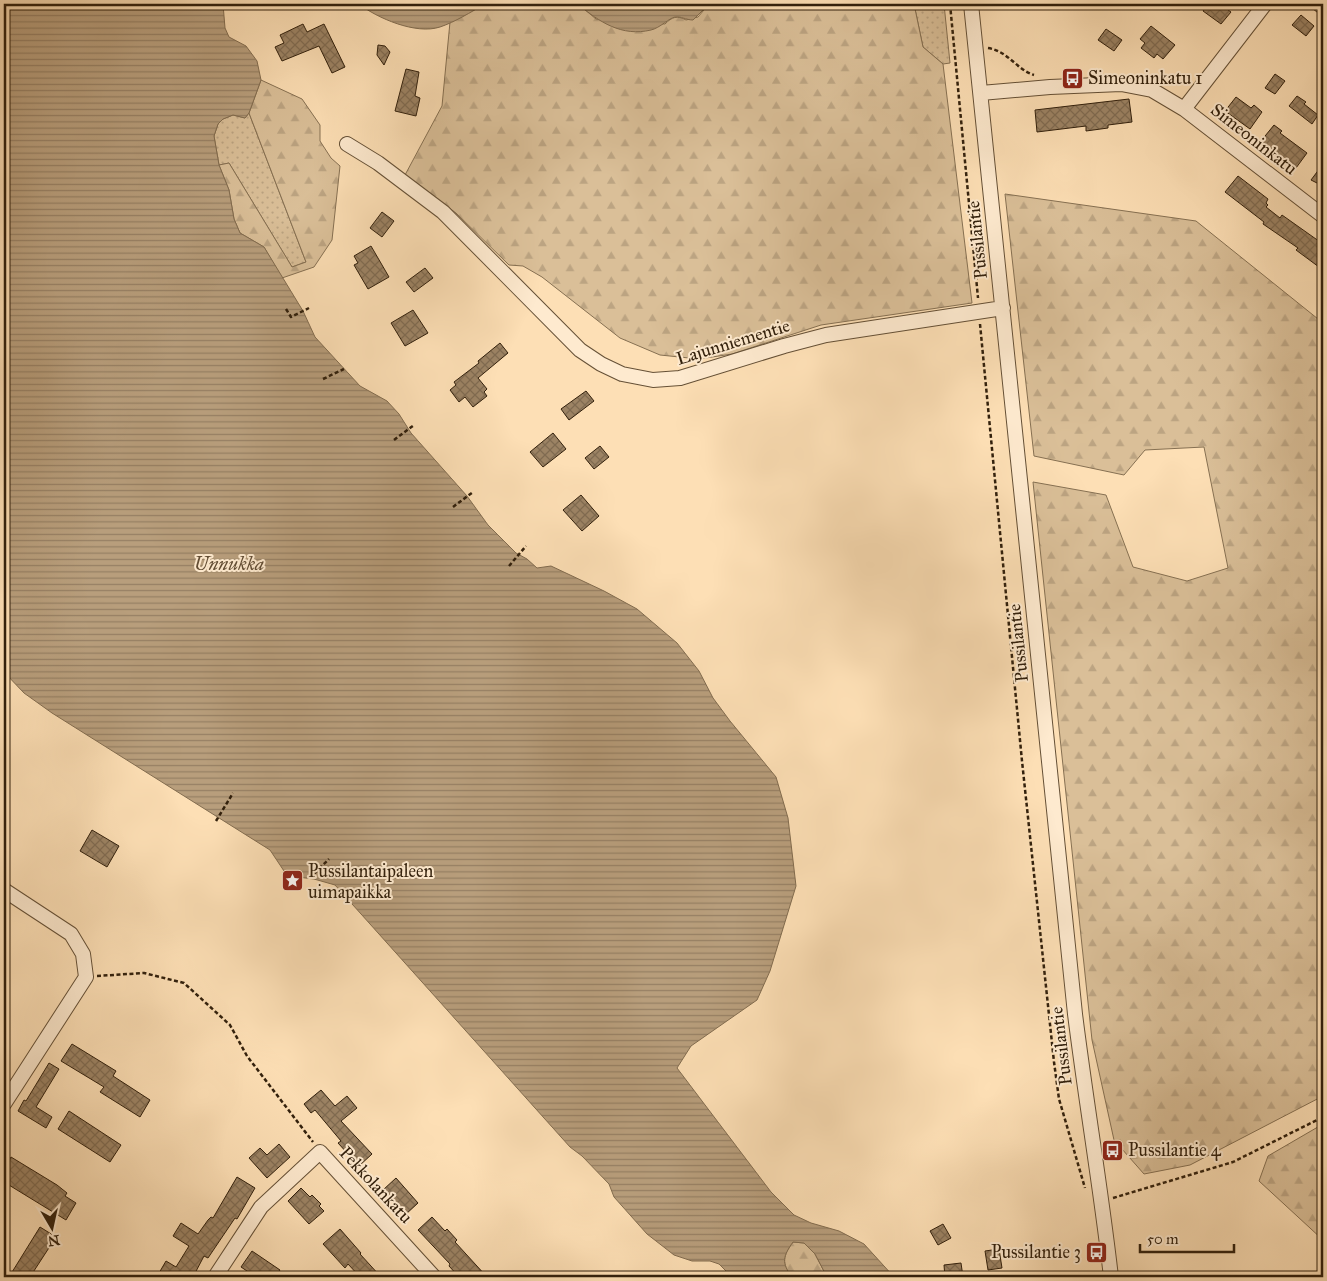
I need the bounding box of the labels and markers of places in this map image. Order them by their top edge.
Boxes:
bus stop icon: Simeoninkatu 1 [1060,66,1084,90]
place label: Simeoninkatu 1 [1088,67,1202,89]
place label: Pussilantaipaleen uimapaikka [308,860,433,903]
place icon: Pussilantaipaleen uimapaikka [280,869,304,893]
bus stop icon: Pussilantie 4 [1100,1138,1124,1162]
place label: Pussilantie 4 [1128,1139,1222,1161]
bus stop icon: Pussilantie 3 [1085,1240,1109,1264]
place label: Pussilantie 3 [991,1241,1081,1263]

